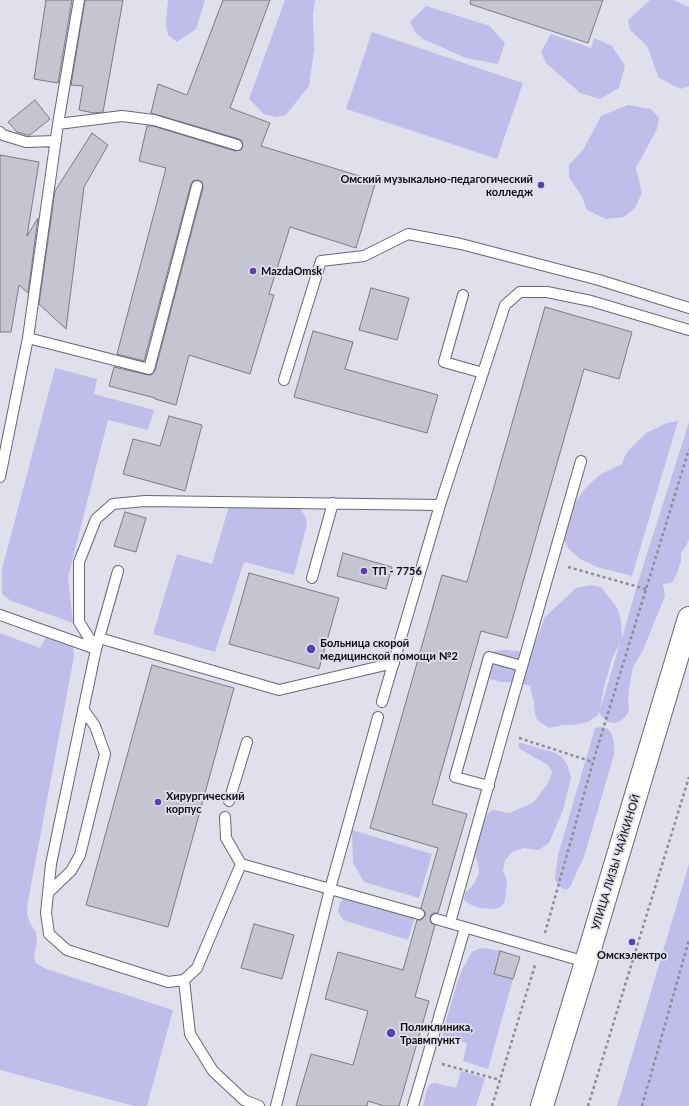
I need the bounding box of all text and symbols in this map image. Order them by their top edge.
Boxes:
place label: Омский музыкально-педагогический колледж [340,172,533,198]
marker: Омский музыкально-педагогический колледж [536,180,546,190]
place label: MazdaOmsk [261,264,322,278]
marker: MazdaOmsk [248,266,258,276]
place label: ТП - 7756 [372,564,422,578]
marker: ТП - 7756 [359,566,369,576]
place label: Больница скорой медицинской помощи №2 [320,636,458,662]
marker: Больница скорой медицинской помощи №2 [305,643,317,655]
place label: Хирургический корпус [166,789,245,815]
street label: УЛИЦА ЛИЗЫ ЧАЙКИНОЙ [589,792,643,932]
marker: Хирургический корпус [153,797,163,807]
marker: Омскэлектро [627,937,637,947]
place label: Омскэлектро [597,948,667,962]
place label: Поликлиника, Травмпункт [400,1020,473,1046]
marker: Поликлиника, Травмпункт [385,1027,397,1039]

